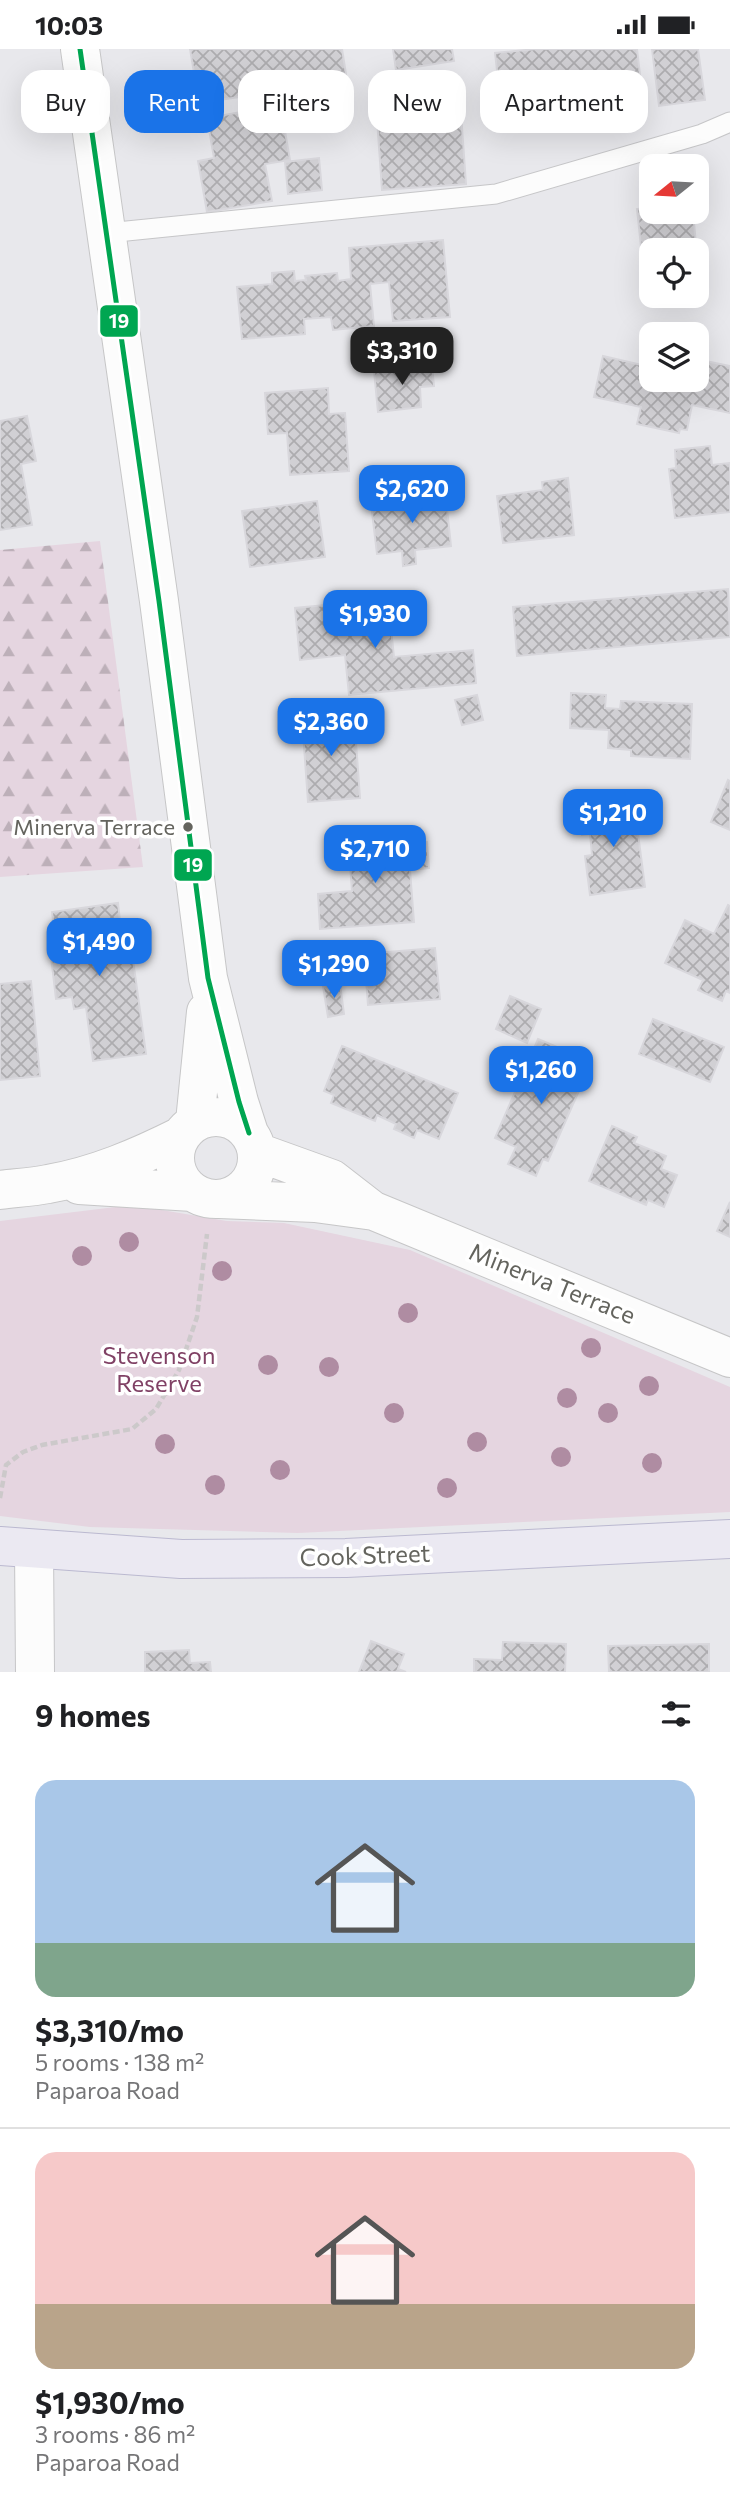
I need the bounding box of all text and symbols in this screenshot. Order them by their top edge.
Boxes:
text: 10:03 [35,9,103,40]
chip: Buy [21,70,110,133]
chip: Rent [124,70,224,133]
chip: Filters [238,70,354,133]
chip: New [368,70,466,133]
chip: Apartment [480,70,648,133]
north arrow [639,154,709,224]
map controls [639,154,709,392]
button: locate [639,238,709,308]
line badge: 19 [99,304,139,338]
text: 19 [109,309,129,332]
button: layers [639,322,709,392]
pin: $3,310 [345,327,459,387]
text: $3,310 [366,336,438,364]
pin: $2,620 [355,465,469,525]
text: $2,620 [375,474,449,502]
pin: $1,930 [318,591,432,650]
text: $1,930 [339,599,411,627]
pin: $2,360 [274,699,388,758]
text: $2,360 [294,707,368,735]
pin: $1,210 [556,789,670,849]
text: $1,210 [579,798,647,826]
place label: Minerva Terrace [13,813,175,840]
marker: Minerva Terrace [181,820,195,834]
pin: $2,710 [318,825,432,885]
text: $2,710 [340,834,410,862]
line badge: 19 [173,848,213,882]
text: 19 [183,853,203,876]
pin: $1,490 [42,919,156,978]
text: $1,490 [63,927,135,955]
pin: $1,290 [277,941,391,1000]
text: $1,290 [298,949,370,977]
pin: $1,260 [484,1047,598,1106]
text: $1,260 [505,1055,577,1083]
street label: Minerva Terrace [465,1236,640,1329]
park label: Stevenson Reserve [102,1340,216,1397]
street label: Cook Street [299,1538,431,1571]
icon: filters [657,1695,695,1733]
text: 9 homes [35,1696,150,1733]
icon: home [302,1825,428,1951]
text: $3,310/mo [35,2011,184,2048]
text: 5 rooms · 138 m² [35,2048,204,2076]
text: Paparoa Road [35,2076,180,2104]
icon: home [302,2197,428,2323]
text: $1,930/mo [35,2383,185,2420]
text: 3 rooms · 86 m² [35,2420,195,2448]
text: Paparoa Road [35,2448,180,2476]

